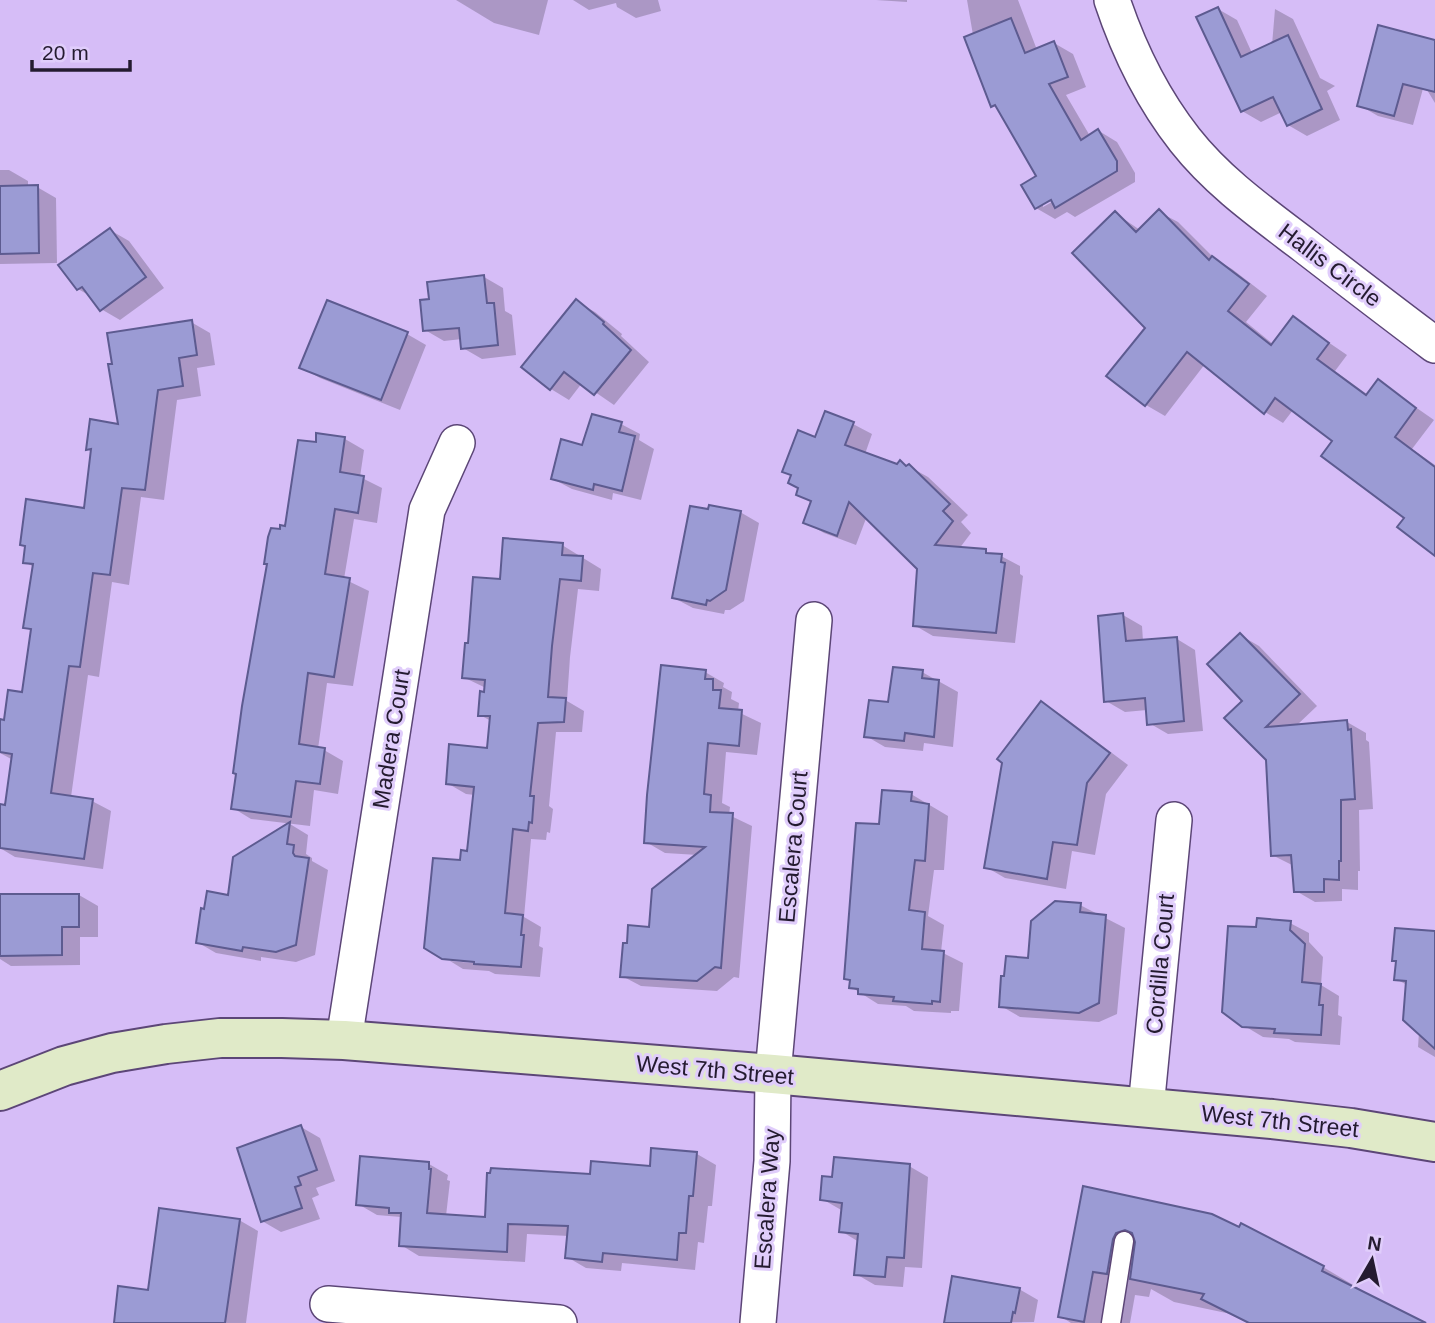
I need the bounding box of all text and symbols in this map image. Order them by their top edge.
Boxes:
scale bar [32,28,130,72]
text: 20 m [42,41,89,64]
street label: Hallis Circle [1274,218,1386,312]
street label: Madera Court [367,667,415,810]
street label: Escalera Court [773,769,813,924]
street label: Cordilla Court [1141,892,1179,1035]
street label: West 7th Street [635,1050,795,1090]
street label: West 7th Street [1200,1100,1361,1142]
street label: Escalera Way [749,1127,785,1270]
north arrow [1337,1225,1407,1295]
text: N [1366,1232,1383,1255]

